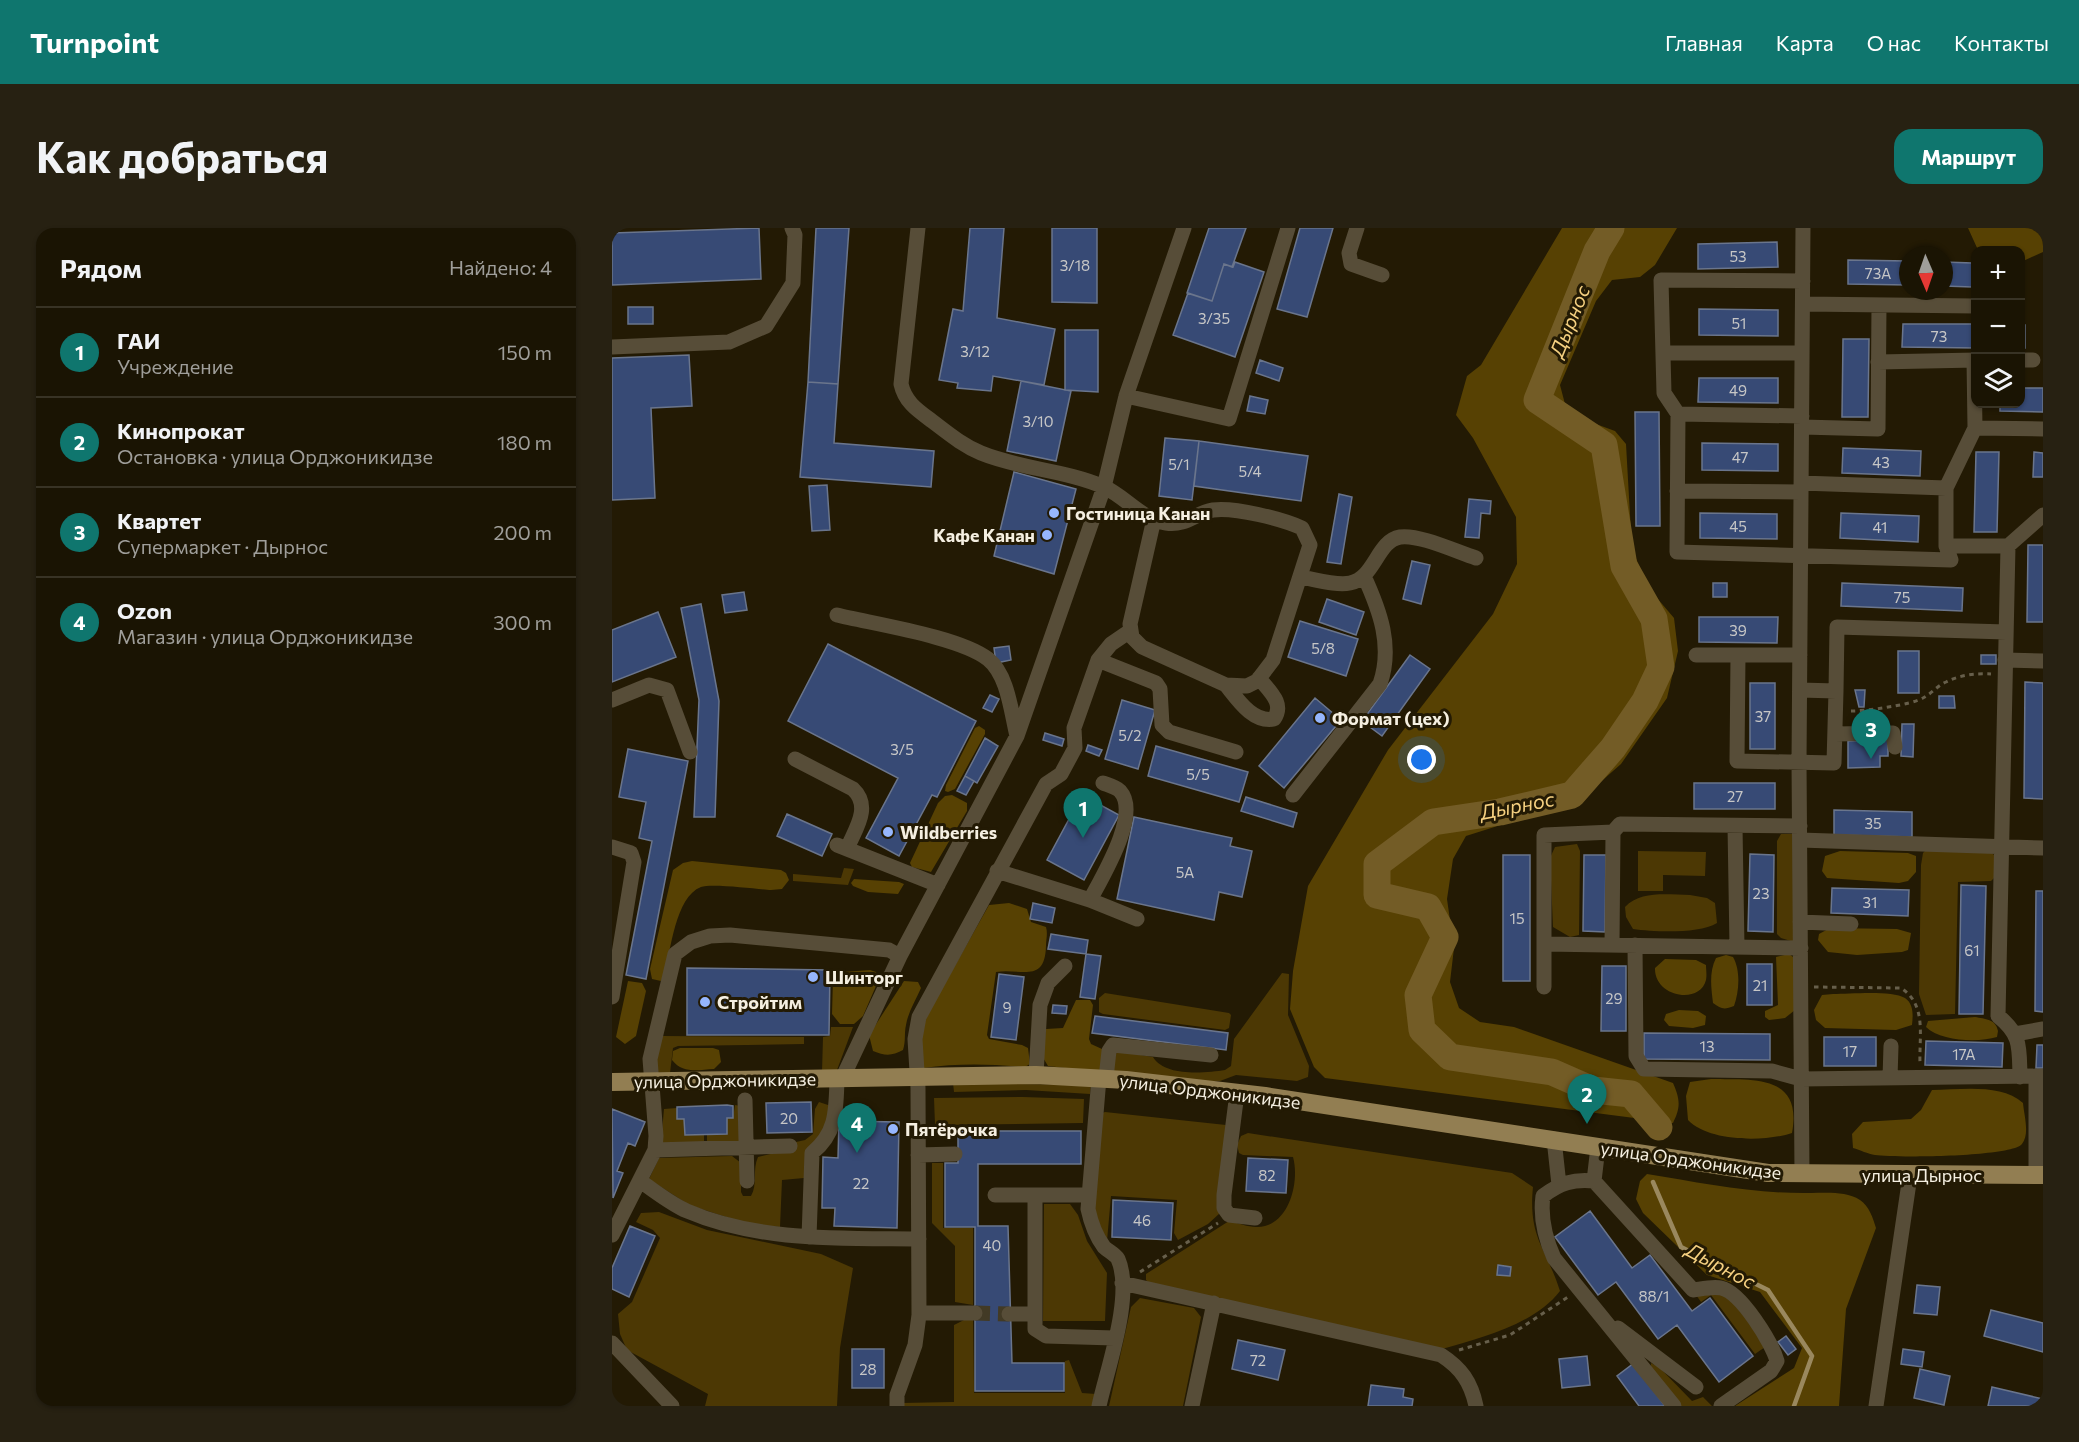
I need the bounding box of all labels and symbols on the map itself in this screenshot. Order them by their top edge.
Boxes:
north arrow [1899,246,1953,300]
house number: 53 [1729,247,1747,265]
house number: 3/18 [1060,256,1090,274]
house number: 73А [1865,264,1891,282]
water label: Дырнос [1543,282,1594,362]
house number: 3/35 [1198,309,1230,327]
house number: 51 [1731,314,1747,332]
house number: 73 [1931,327,1947,345]
house number: 3/12 [960,342,990,360]
house number: 49 [1729,381,1747,399]
house number: 3/10 [1022,412,1054,430]
house number: 47 [1732,448,1748,466]
house number: 43 [1872,453,1890,471]
house number: 5/1 [1168,455,1190,473]
house number: 5/4 [1239,462,1261,480]
place label: Гостиница Канан [1066,502,1211,524]
marker: Гостиница Канан [1047,506,1061,520]
house number: 45 [1729,517,1747,535]
house number: 41 [1873,518,1887,536]
place label: Кафе Канан [933,524,1035,546]
marker: Кафе Канан [1040,528,1054,542]
house number: 75 [1894,588,1910,606]
house number: 39 [1729,621,1747,639]
house number: 5/8 [1311,639,1335,657]
place label: Формат (цех) [1332,707,1450,729]
house number: 37 [1755,707,1771,725]
pin: 3 [1852,710,1890,759]
marker: Формат (цех) [1313,711,1327,725]
house number: 5/2 [1118,726,1142,744]
house number: 3/5 [890,740,914,758]
your location [1407,745,1436,774]
house number: 5/5 [1186,765,1210,783]
water label: Дырнос [1476,786,1556,824]
house number: 27 [1727,787,1743,805]
pin: 1 [1064,788,1102,838]
house number: 35 [1864,814,1882,832]
place label: Wildberries [900,821,997,843]
marker: Wildberries [881,825,895,839]
house number: 5А [1176,863,1194,881]
house number: 23 [1753,884,1769,902]
house number: 31 [1863,893,1877,911]
house number: 15 [1509,909,1525,927]
house number: 61 [1964,941,1980,959]
place label: Шинторг [825,966,903,988]
marker: Шинторг [806,970,820,984]
house number: 21 [1753,976,1767,994]
house number: 29 [1605,989,1623,1007]
place label: Стройтим [717,991,802,1013]
marker: Стройтим [698,995,712,1009]
house number: 9 [1002,998,1012,1016]
house number: 13 [1700,1037,1714,1055]
house number: 17 [1843,1042,1857,1060]
house number: 17А [1952,1045,1976,1063]
street label: улица Орджоникидзе [634,1067,816,1093]
street label: улица Орджоникидзе [1118,1069,1302,1113]
pin: 2 [1568,1074,1606,1124]
pin: 4 [838,1104,876,1153]
house number: 20 [780,1109,798,1127]
place label: Пятёрочка [905,1118,997,1140]
marker: Пятёрочка [886,1122,900,1136]
street label: улица Орджоникидзе [1599,1136,1783,1184]
street label: улица Дырнос [1862,1164,1982,1186]
house number: 82 [1258,1166,1276,1184]
house number: 22 [853,1174,869,1192]
house number: 46 [1133,1211,1151,1229]
house number: 40 [983,1236,1001,1254]
water label: Дырнос [1680,1236,1760,1293]
house number: 88/1 [1639,1287,1670,1305]
house number: 72 [1250,1351,1266,1369]
house number: 28 [859,1360,877,1378]

